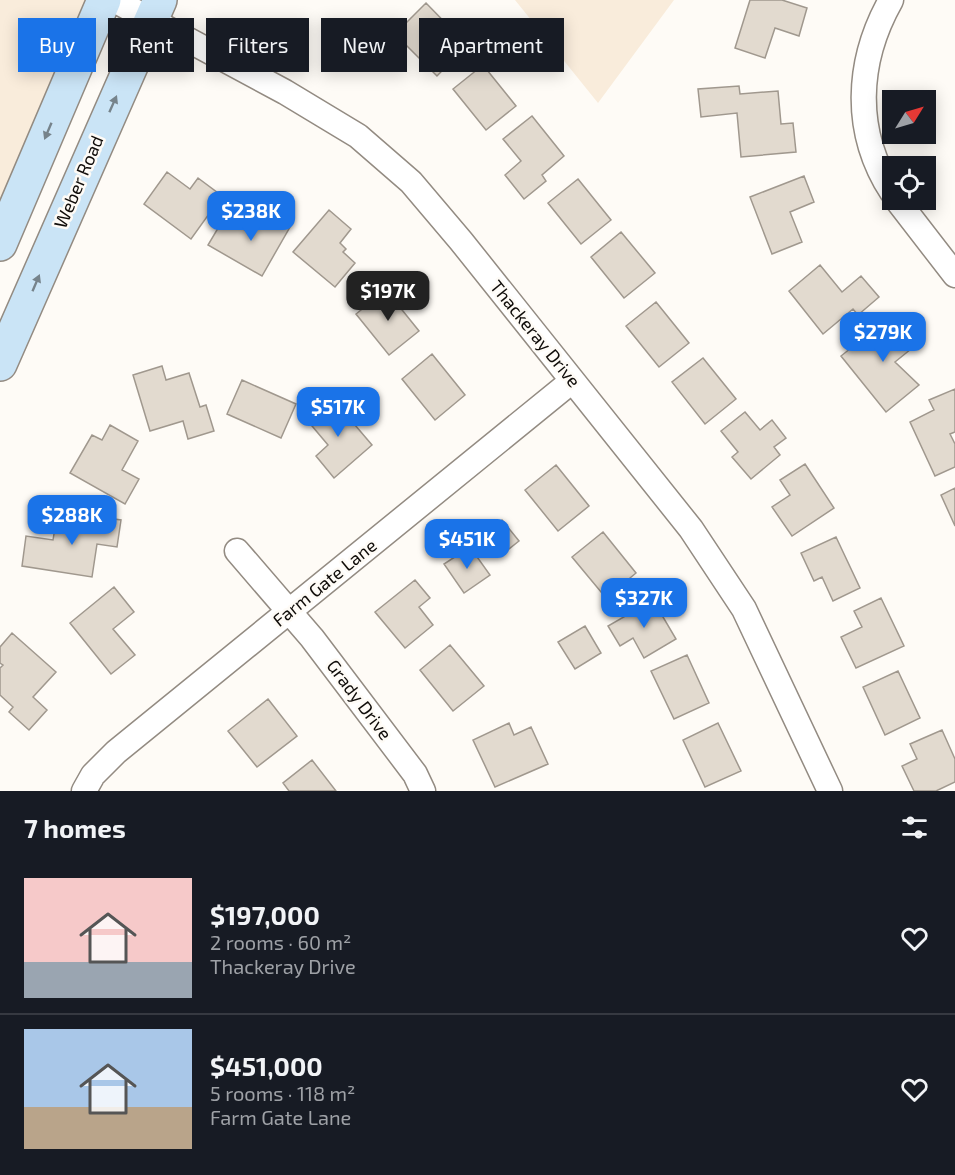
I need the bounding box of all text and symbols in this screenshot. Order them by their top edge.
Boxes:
chip: Buy [18,18,96,72]
chip: Rent [108,18,194,72]
chip: Filters [206,18,309,72]
chip: New [321,18,407,72]
chip: Apartment [419,18,564,72]
north arrow [882,90,936,144]
map controls [882,90,936,210]
one-way arrow [108,94,118,112]
one-way arrow [43,122,52,140]
street label: Weber Road [49,132,107,231]
button: locate [882,156,936,210]
pin: $238K [209,191,293,242]
text: $238K [221,198,281,222]
pin: $197K [346,271,430,322]
one-way arrow [32,274,41,292]
street label: Thackeray Drive [486,275,586,391]
text: $197K [360,278,416,302]
pin: $279K [841,312,925,363]
text: $279K [854,319,912,343]
pin: $517K [296,387,380,438]
text: $517K [311,394,365,418]
pin: $288K [30,495,114,546]
text: $288K [42,502,102,526]
pin: $451K [425,519,509,570]
text: $451K [439,526,495,550]
street label: Farm Gate Lane [268,534,381,631]
pin: $327K [602,578,686,629]
text: $327K [615,585,673,609]
street label: Grady Drive [323,655,397,744]
icon: filters [898,811,931,844]
text: 7 homes [24,812,126,843]
text: $197,000 [210,899,320,930]
icon: home [72,902,144,974]
icon: heart [898,922,931,955]
text: 2 rooms · 60 m² [210,930,351,954]
text: Thackeray Drive [210,954,356,978]
text: $451,000 [210,1050,323,1081]
icon: home [72,1053,144,1125]
icon: heart [898,1073,931,1106]
text: 5 rooms · 118 m² [210,1081,355,1105]
text: Farm Gate Lane [210,1105,351,1129]

